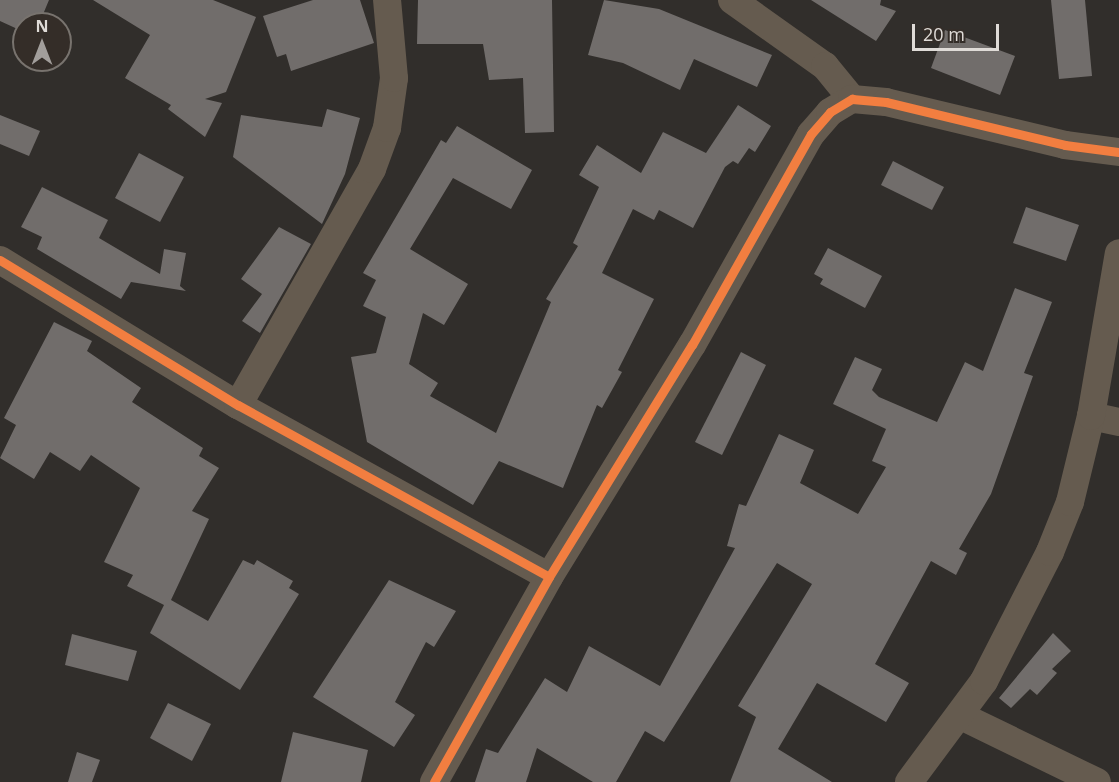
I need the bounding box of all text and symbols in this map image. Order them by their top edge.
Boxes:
north arrow [12,12,72,72]
scale bar [915,12,1002,50]
text: N [35,15,49,37]
text: 20 m [923,22,965,46]

